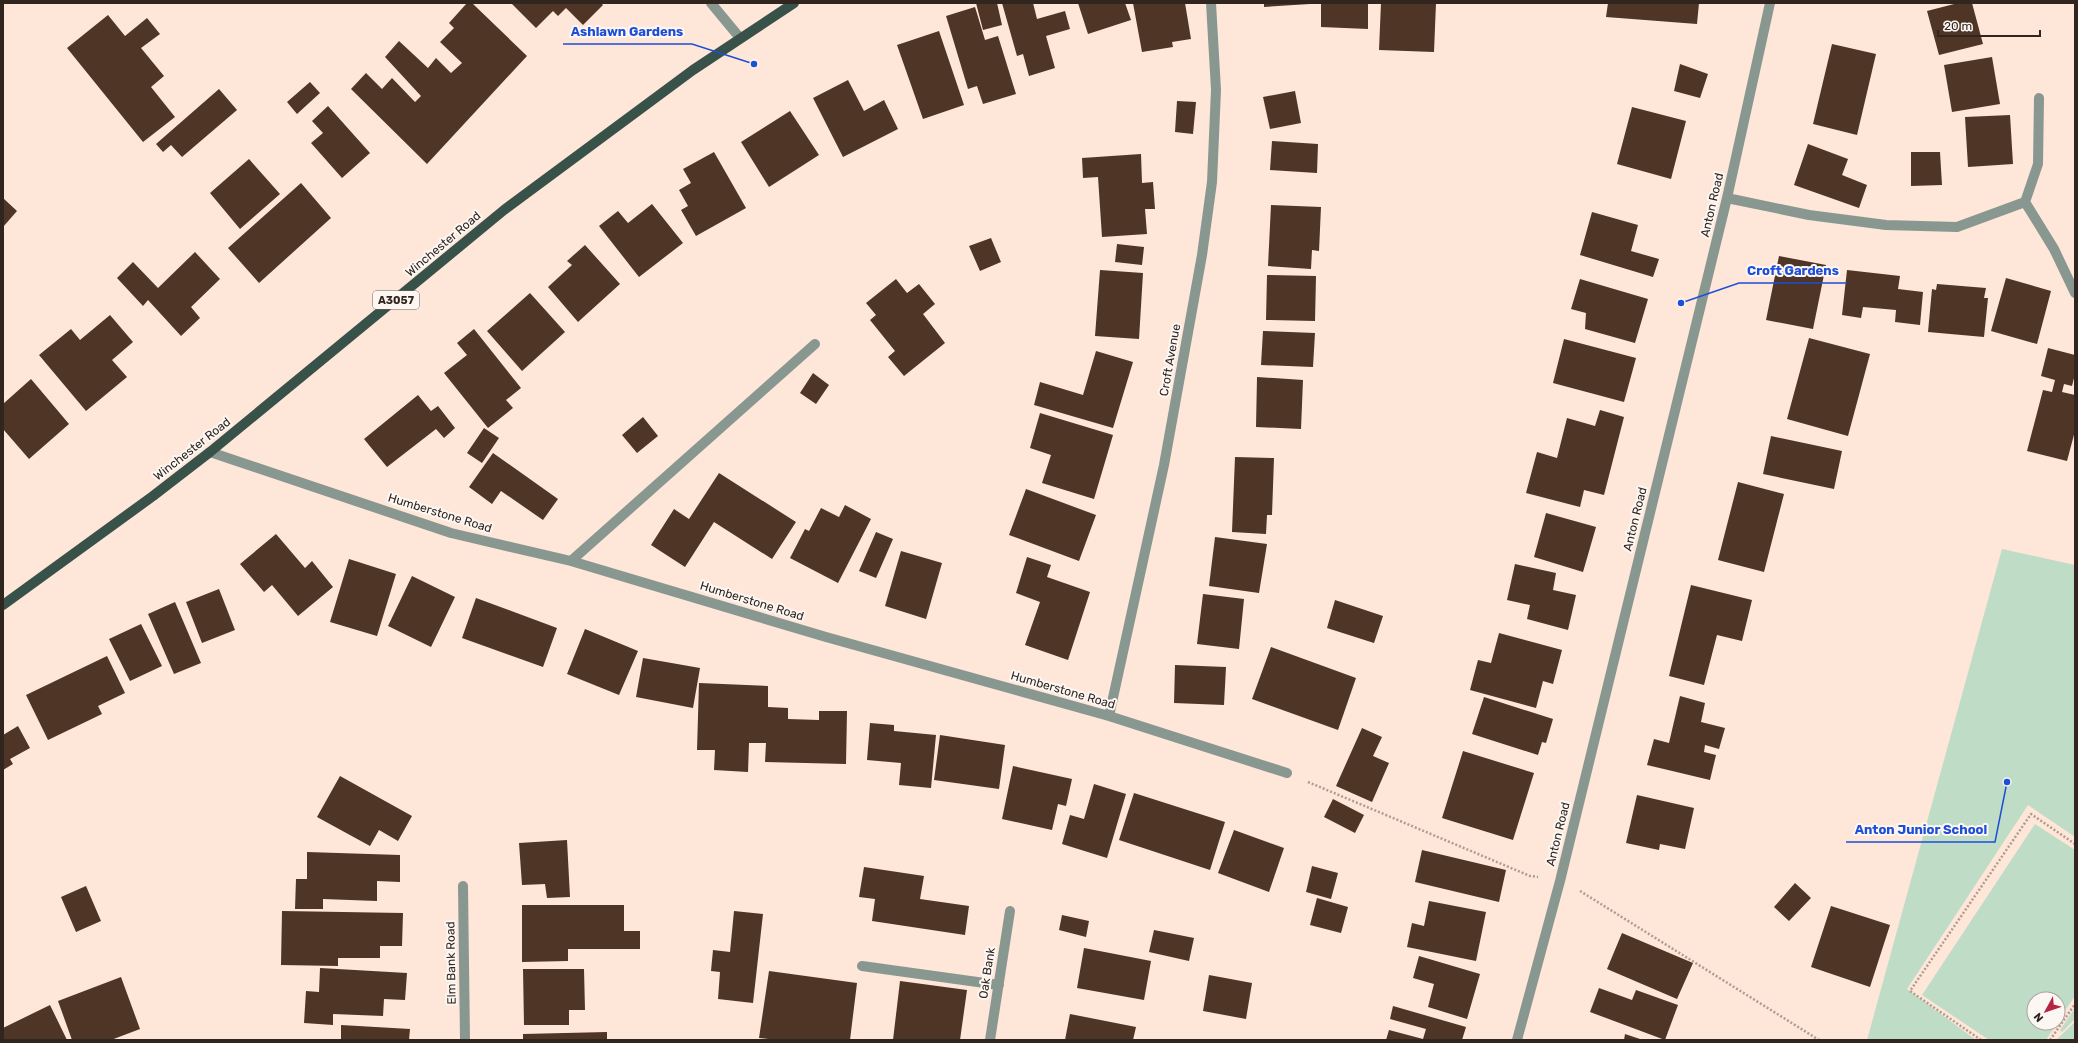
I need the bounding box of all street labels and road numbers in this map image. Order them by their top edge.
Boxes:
street label: Anton Road [1698,172,1726,238]
street label: Winchester Road [403,209,483,279]
road number: A3057 [373,291,419,309]
street label: Croft Avenue [1157,322,1183,397]
street label: Winchester Road [151,415,233,483]
street label: Anton Road [1620,486,1650,552]
street label: Humberstone Road [386,491,494,535]
street label: Humberstone Road [698,579,806,623]
street label: Humberstone Road [1009,668,1117,712]
street label: Anton Road [1543,801,1573,867]
street label: Elm Bank Road [443,921,459,1005]
street label: Oak Bank [976,945,998,1000]

